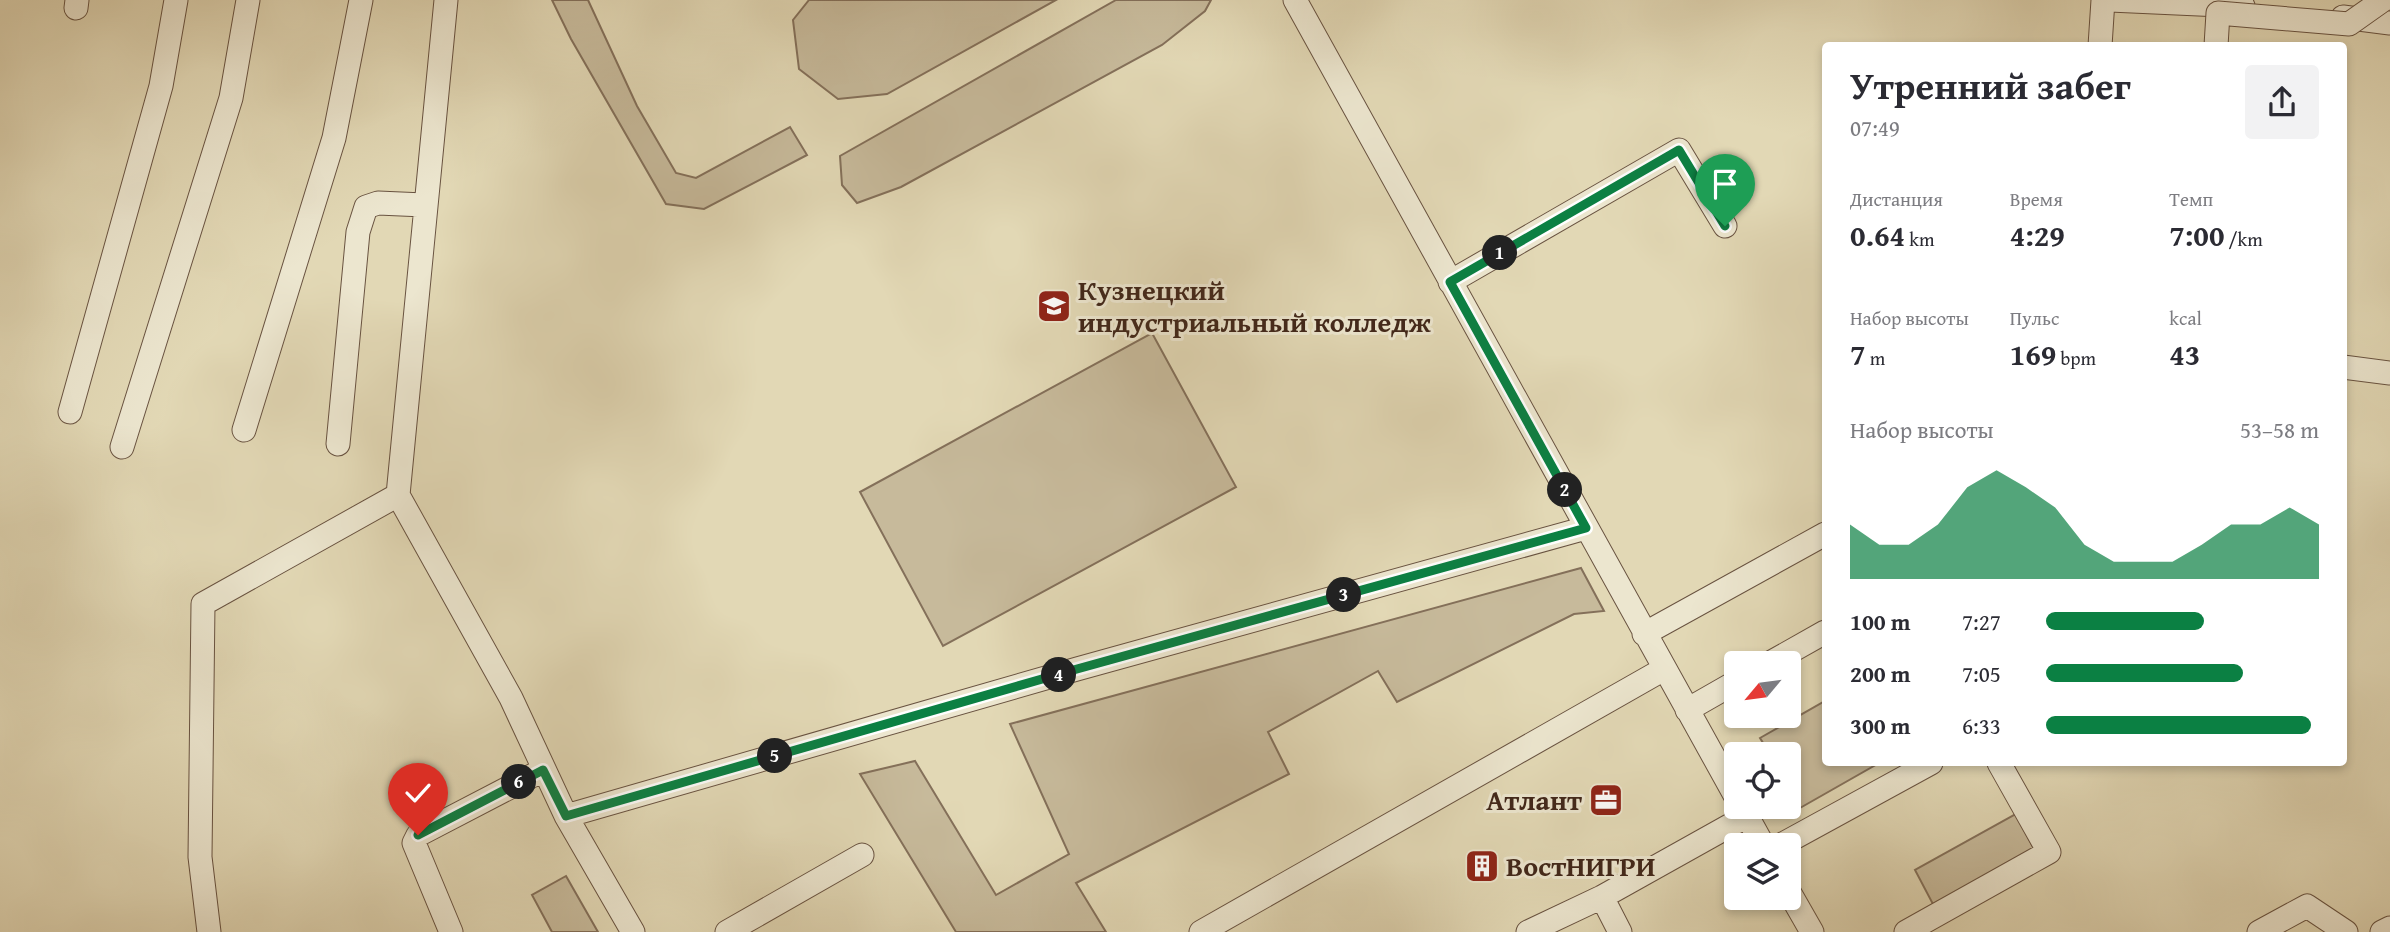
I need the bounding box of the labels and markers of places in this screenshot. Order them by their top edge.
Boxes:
pin [1695,154,1755,226]
pin: 1 [1482,236,1518,270]
place label: Кузнецкий индустриальный колледж [1078,269,1431,342]
school or university icon: Кузнецкий индустриальный колледж [1035,287,1073,325]
pin: 2 [1548,472,1582,508]
pin: 3 [1326,578,1362,612]
pin: 4 [1042,658,1076,692]
pin: 5 [758,738,792,774]
pin [388,763,448,835]
pin: 6 [502,764,536,800]
place label: Атлант [1486,779,1582,820]
office icon: Атлант [1587,781,1625,819]
place label: ВостНИГРИ [1506,845,1656,886]
building icon: ВостНИГРИ [1463,847,1501,885]

